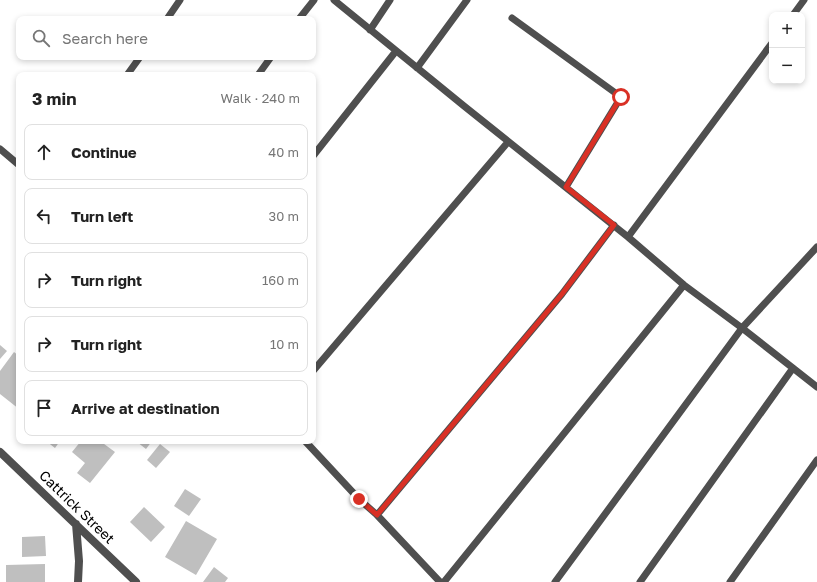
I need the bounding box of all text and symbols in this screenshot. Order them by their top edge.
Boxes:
map controls [769,12,805,84]
button: + [769,12,805,48]
search box [16,16,316,60]
icon: search [30,27,52,49]
text: Search here [62,29,148,47]
button: − [769,48,805,84]
text: 3 min [32,88,76,109]
route start [612,88,630,106]
text: Walk · 240 m [221,90,300,106]
icon: ahead [33,141,55,163]
text: Continue [71,143,137,161]
text: 40 m [268,144,299,160]
icon: left [33,205,55,227]
text: Turn left [71,207,133,225]
text: 30 m [269,208,299,224]
icon: right [33,269,55,291]
text: Turn right [71,271,142,289]
text: 160 m [262,272,299,288]
icon: right [33,333,55,355]
text: Turn right [71,335,142,353]
text: 10 m [270,336,299,352]
icon: arrive [33,397,55,419]
text: Arrive at destination [71,399,220,417]
street label: Cattrick Street [36,466,119,547]
route end [350,490,368,508]

